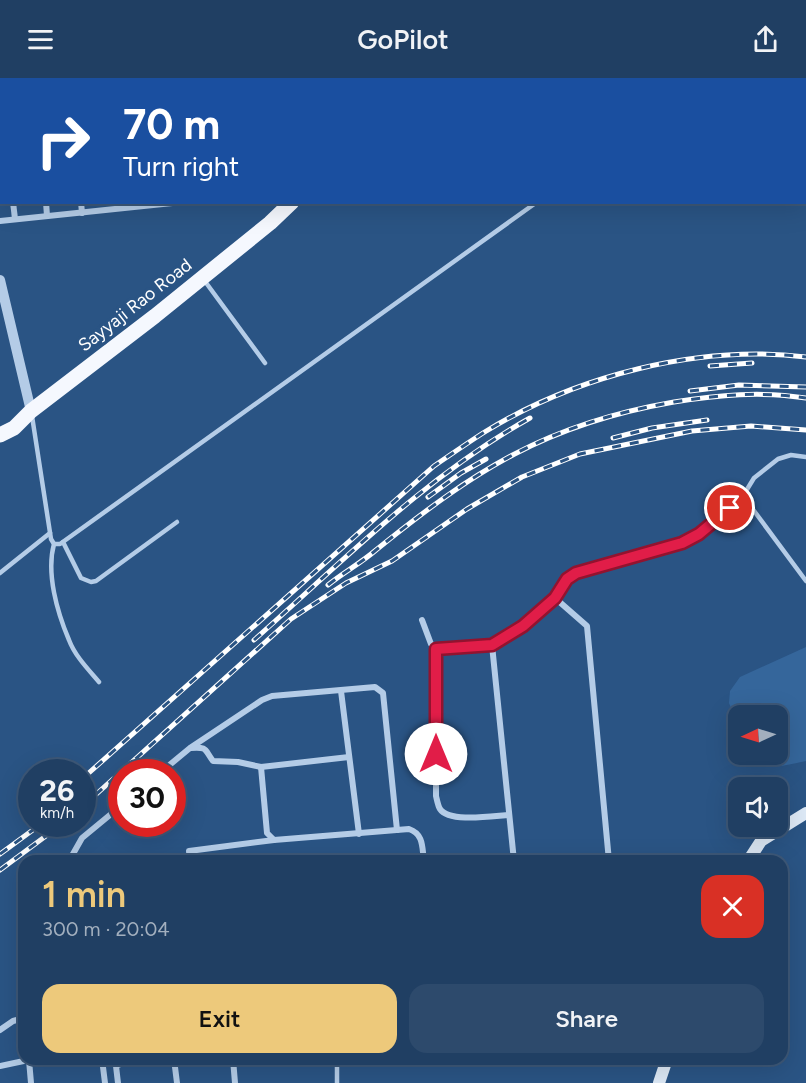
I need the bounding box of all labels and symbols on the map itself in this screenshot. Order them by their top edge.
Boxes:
street label: Sayyaji Rao Road [74,254,196,356]
pin [704,482,755,533]
north arrow [728,705,788,765]
position arrow [404,722,468,786]
speed limit sign: 30 [108,759,186,837]

